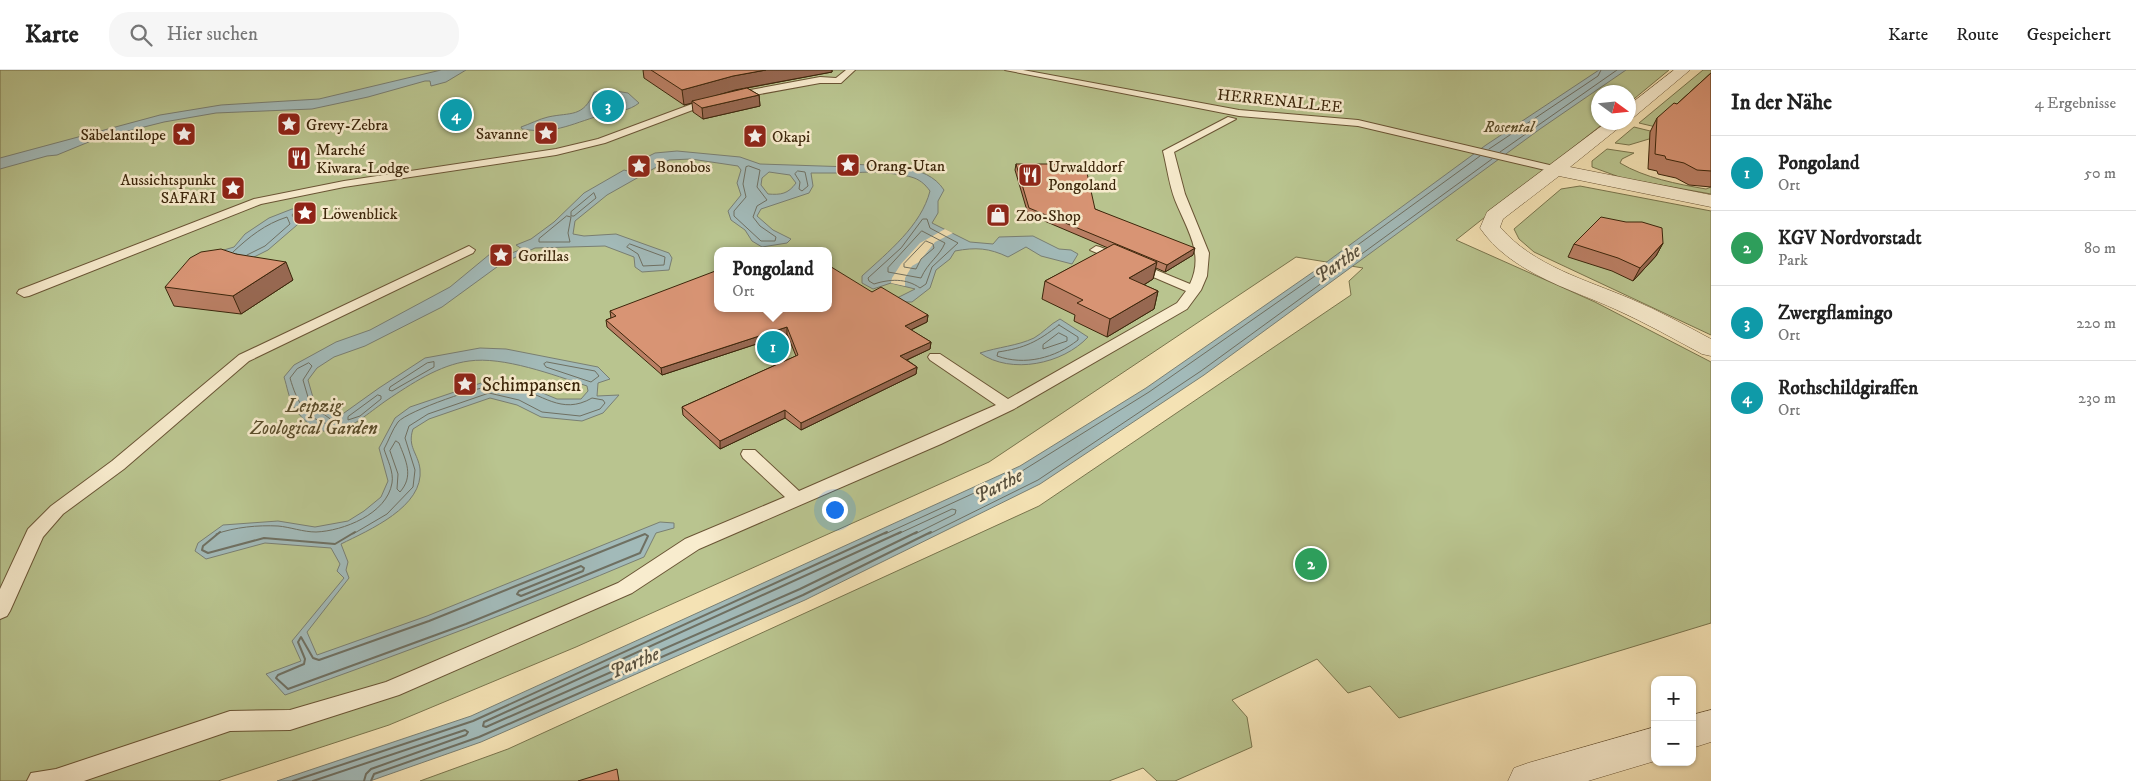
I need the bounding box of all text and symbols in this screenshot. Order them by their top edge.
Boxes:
search box [109,12,459,57]
text: Karte [25,20,79,50]
icon: search [127,21,155,49]
text: Hier suchen [167,23,258,46]
text: Karte [1888,24,1928,46]
text: Route [1956,24,1999,46]
text: Gespeichert [2027,24,2111,46]
street label: HERRENALLEE [1216,84,1344,118]
north arrow [1591,85,1636,130]
pin: 3 [592,87,624,125]
text: In der Nähe [1731,90,1832,116]
text: 4 Ergebnisse [2034,93,2116,113]
pin: 4 [440,96,472,134]
place icon: Grevy-Zebra [276,111,302,137]
place label: Grevy-Zebra [306,115,388,135]
park label: Rosental [1483,117,1536,137]
place icon: Savanne [533,120,559,146]
place icon: Säbelantilope [171,121,197,147]
place icon: Okapi [742,123,768,149]
place label: Savanne [476,124,528,144]
place label: Säbelantilope [80,125,166,145]
place label: Okapi [772,127,810,147]
place label: Marché Kiwara-Lodge [316,140,410,178]
restaurant icon: Marché Kiwara-Lodge [286,145,312,171]
place icon: Orang-Utan [835,152,861,178]
text: Pongoland [1778,152,1859,175]
place icon: Bonobos [626,153,652,179]
place label: Orang-Utan [866,156,946,176]
place label: Bonobos [656,157,711,177]
place label: Urwalddorf Pongoland [1048,157,1125,195]
restaurant icon: Urwalddorf Pongoland [1017,162,1043,188]
text: 1 [1744,163,1750,183]
text: 50 m [2084,163,2116,183]
place label: Aussichtspunkt SAFARI [121,170,216,208]
place icon: Aussichtspunkt SAFARI [220,175,246,201]
text: Ort [1778,175,1800,195]
place icon: Löwenblick [292,200,318,226]
shop icon: Zoo-Shop [985,202,1011,228]
place label: Löwenblick [322,204,398,224]
place label: Zoo-Shop [1016,206,1081,226]
text: KGV Nordvorstadt [1778,227,1922,250]
text: 2 [1743,238,1751,258]
text: 80 m [2084,238,2116,258]
water label: Parthe [1310,239,1367,289]
place icon: Gorillas [488,242,514,268]
place label: Gorillas [518,246,569,266]
popup [714,247,832,312]
text: Park [1778,250,1808,270]
text: Pongoland [732,258,814,281]
text: Ort [732,281,755,301]
text: Zwergflamingo [1778,302,1893,325]
text: 3 [1744,313,1750,333]
text: 220 m [2076,313,2116,333]
text: Ort [1778,325,1800,345]
pin: 1 [757,328,789,366]
place icon: Schimpansen [452,371,478,397]
place label: Schimpansen [482,374,581,397]
text: Rothschildgiraffen [1778,377,1918,400]
text: 4 [1742,388,1752,408]
text: 230 m [2078,388,2116,408]
park label: Leipzig Zoological Garden [249,395,378,440]
text: Ort [1778,400,1800,420]
water label: Parthe [970,463,1028,509]
your location [822,497,848,523]
pin: 2 [1295,545,1327,583]
water label: Parthe [606,641,664,685]
map controls [1651,676,1696,766]
button: + [1651,676,1696,721]
button: − [1651,721,1696,766]

